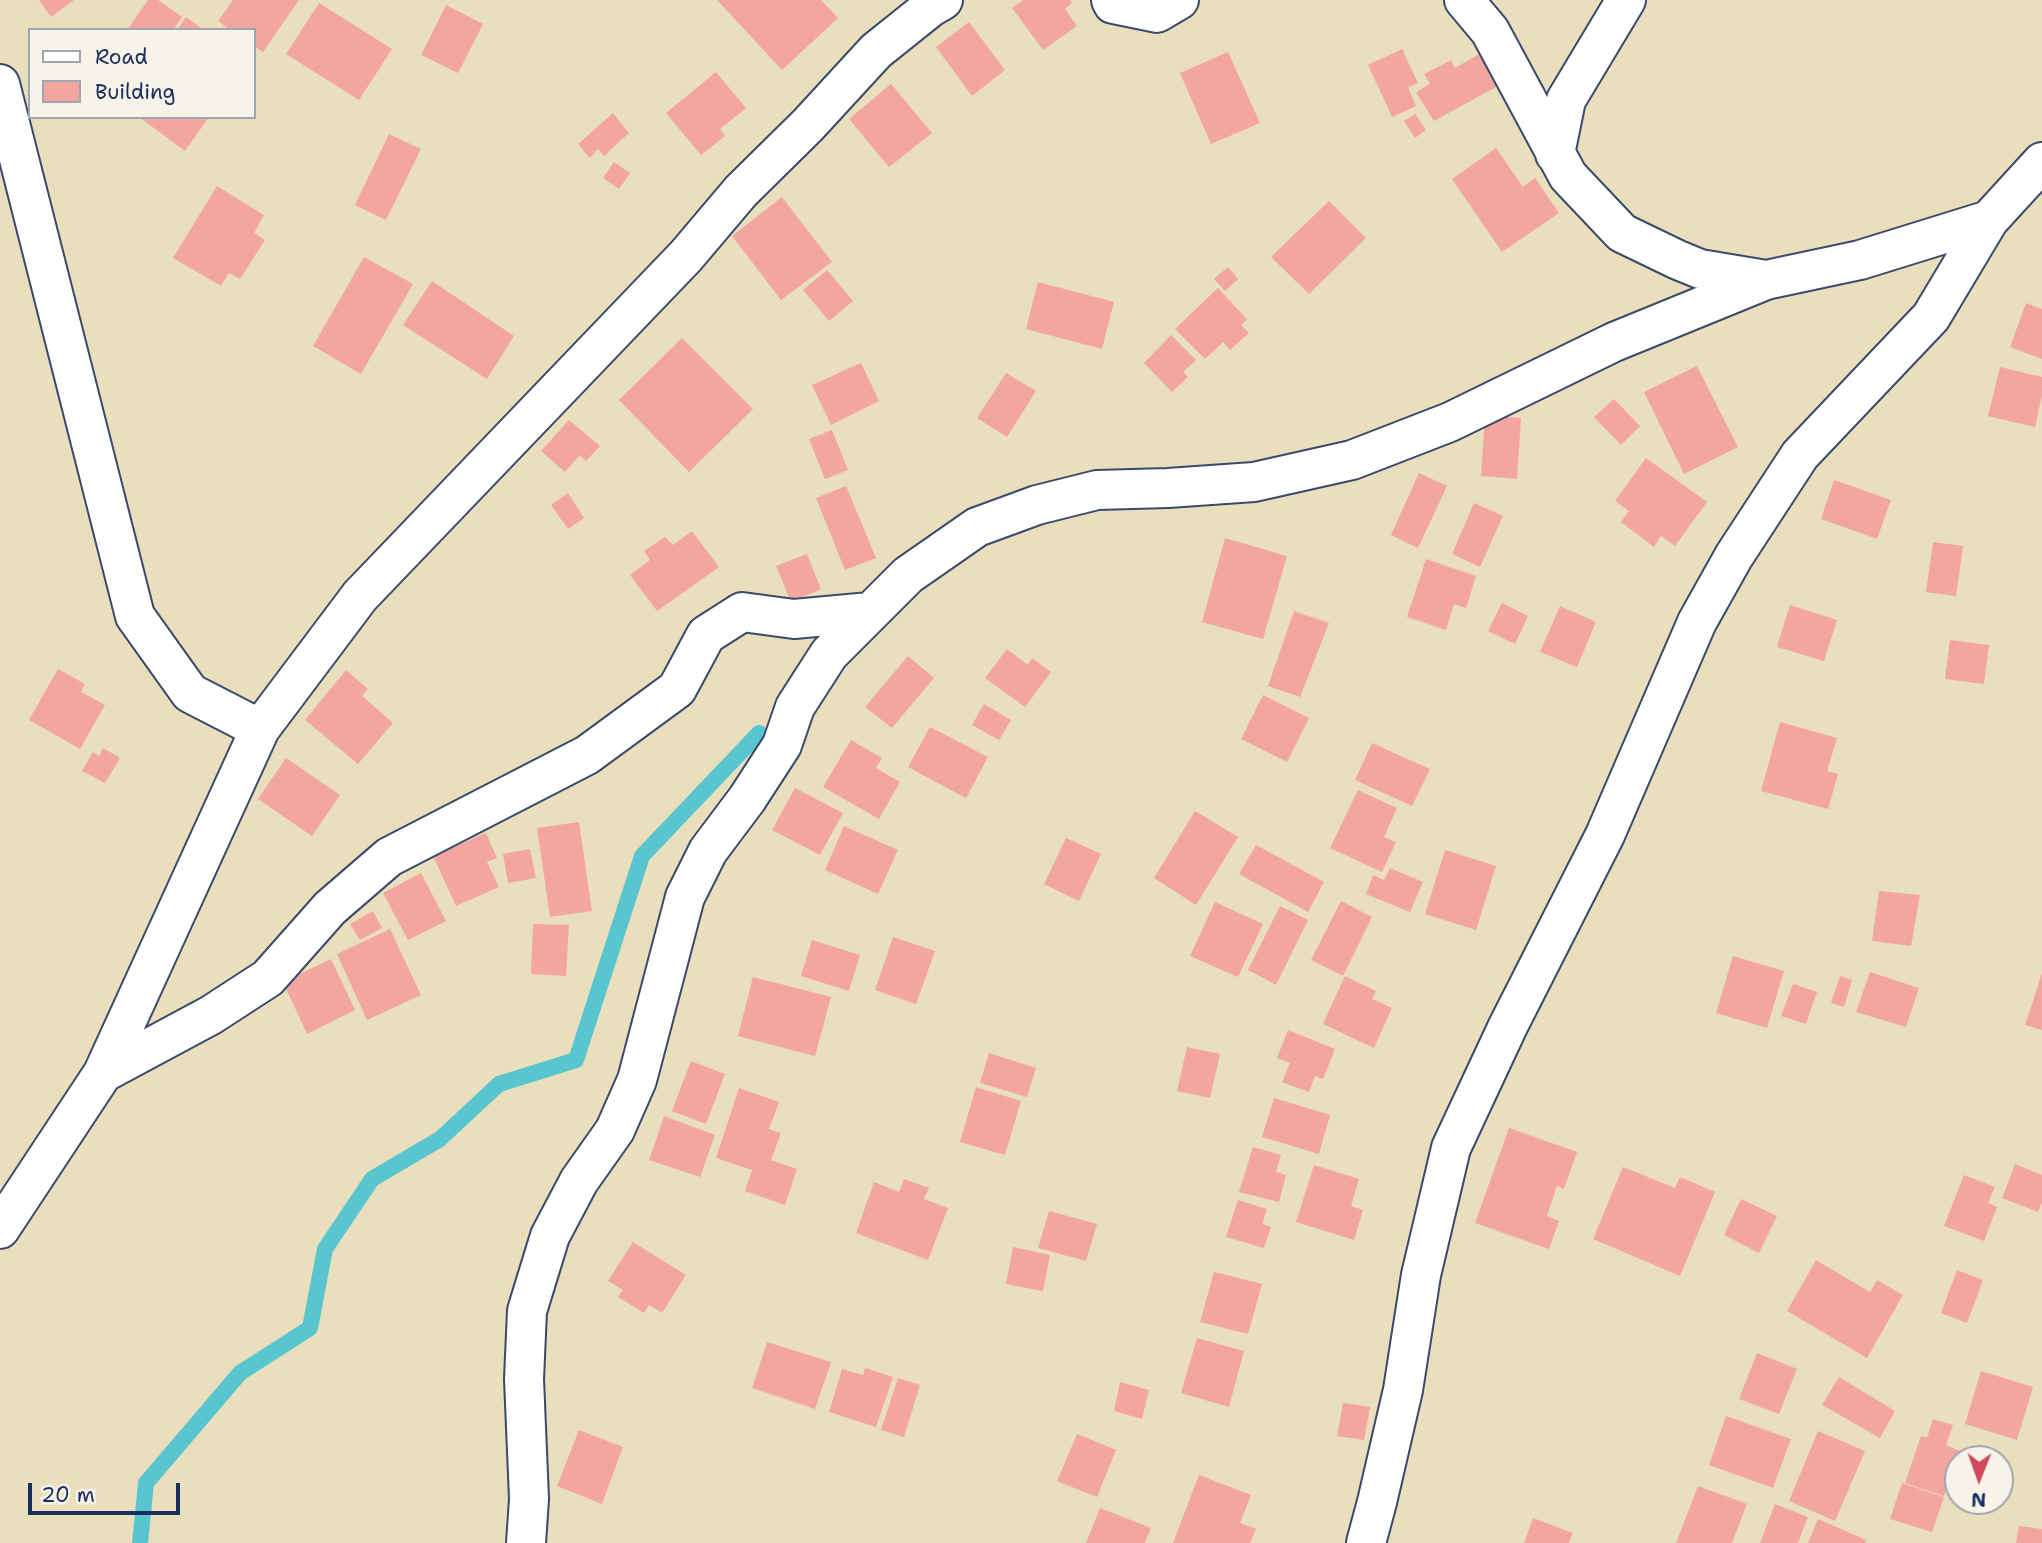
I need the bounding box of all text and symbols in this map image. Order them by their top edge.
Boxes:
legend [28,28,256,119]
text: Road [95,43,148,71]
text: Building [95,78,175,106]
north arrow [1944,1445,2014,1515]
scale bar [32,1470,184,1514]
text: 20 m [41,1481,95,1509]
text: N [1971,1487,1986,1512]

